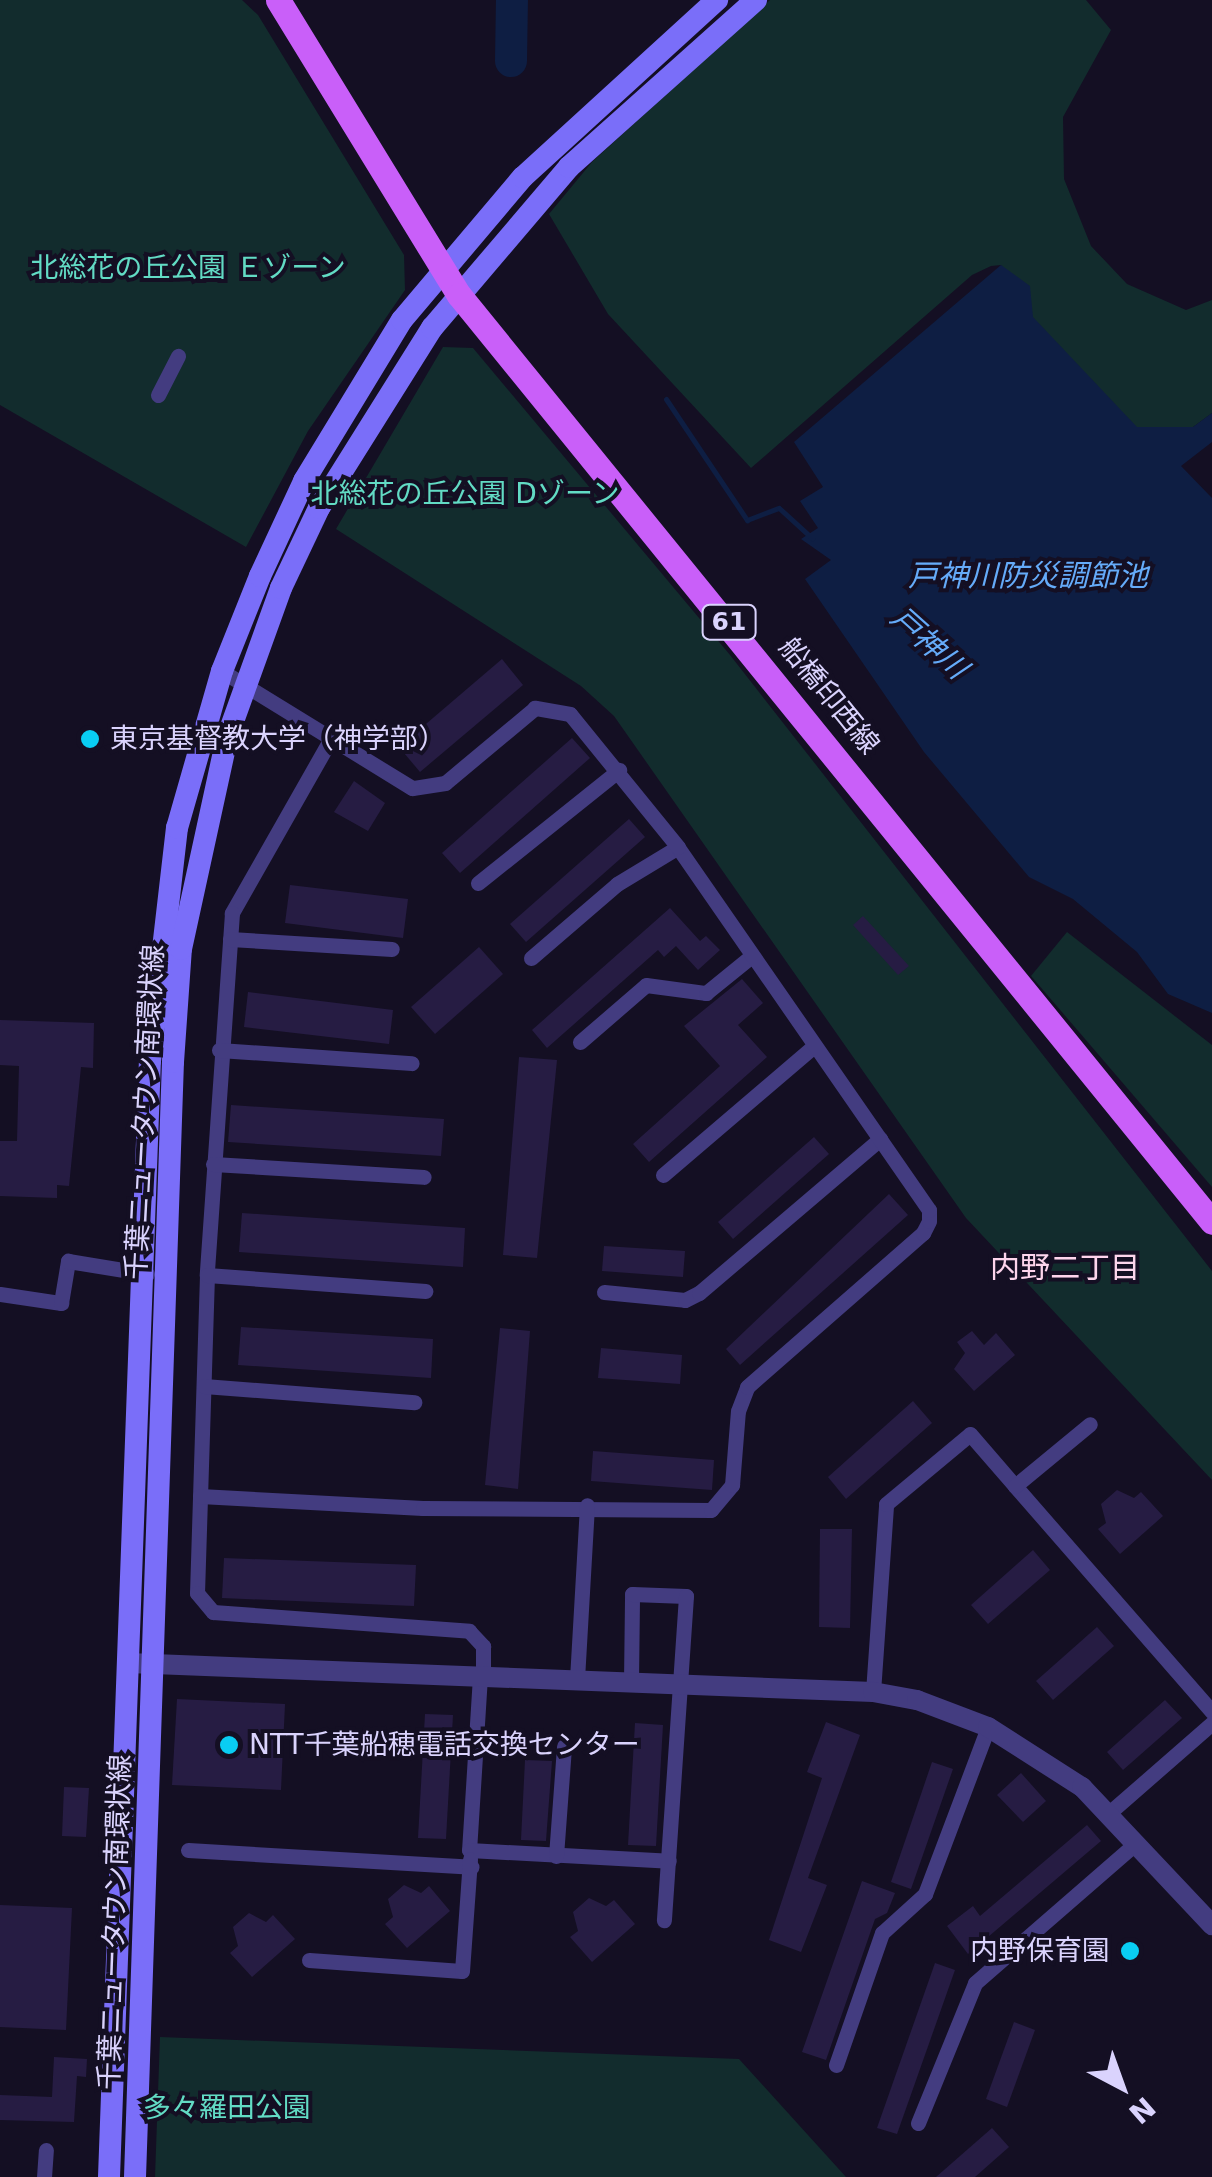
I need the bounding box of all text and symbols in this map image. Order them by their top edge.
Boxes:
park label: 北総花の丘公園 Ｅゾーン [30,251,346,285]
park label: 北総花の丘公園 Dゾーン [310,477,620,511]
water label: 戸神川防災調節池 [908,558,1148,594]
water label: 戸神川 [884,600,974,686]
road number: 61 [702,602,756,642]
street label: 船橋印西線 [772,631,886,761]
place label: 東京基督教大学（神学部） [110,722,446,756]
marker: 東京基督教大学（神学部） [79,728,101,750]
street label: 千葉ニュータウン南環状線 [119,943,171,1281]
district label: 内野二丁目 [990,1250,1140,1286]
place label: NTT千葉船穂電話交換センター [249,1728,640,1762]
marker: NTT千葉船穂電話交換センター [218,1734,240,1756]
street label: 千葉ニュータウン南環状線 [92,1754,138,2090]
place label: 内野保育園 [970,1934,1110,1968]
marker: 内野保育園 [1119,1940,1141,1962]
north arrow [1072,2037,1172,2137]
text: N [1122,2090,1162,2130]
park label: 多々羅田公園 [143,2091,311,2125]

